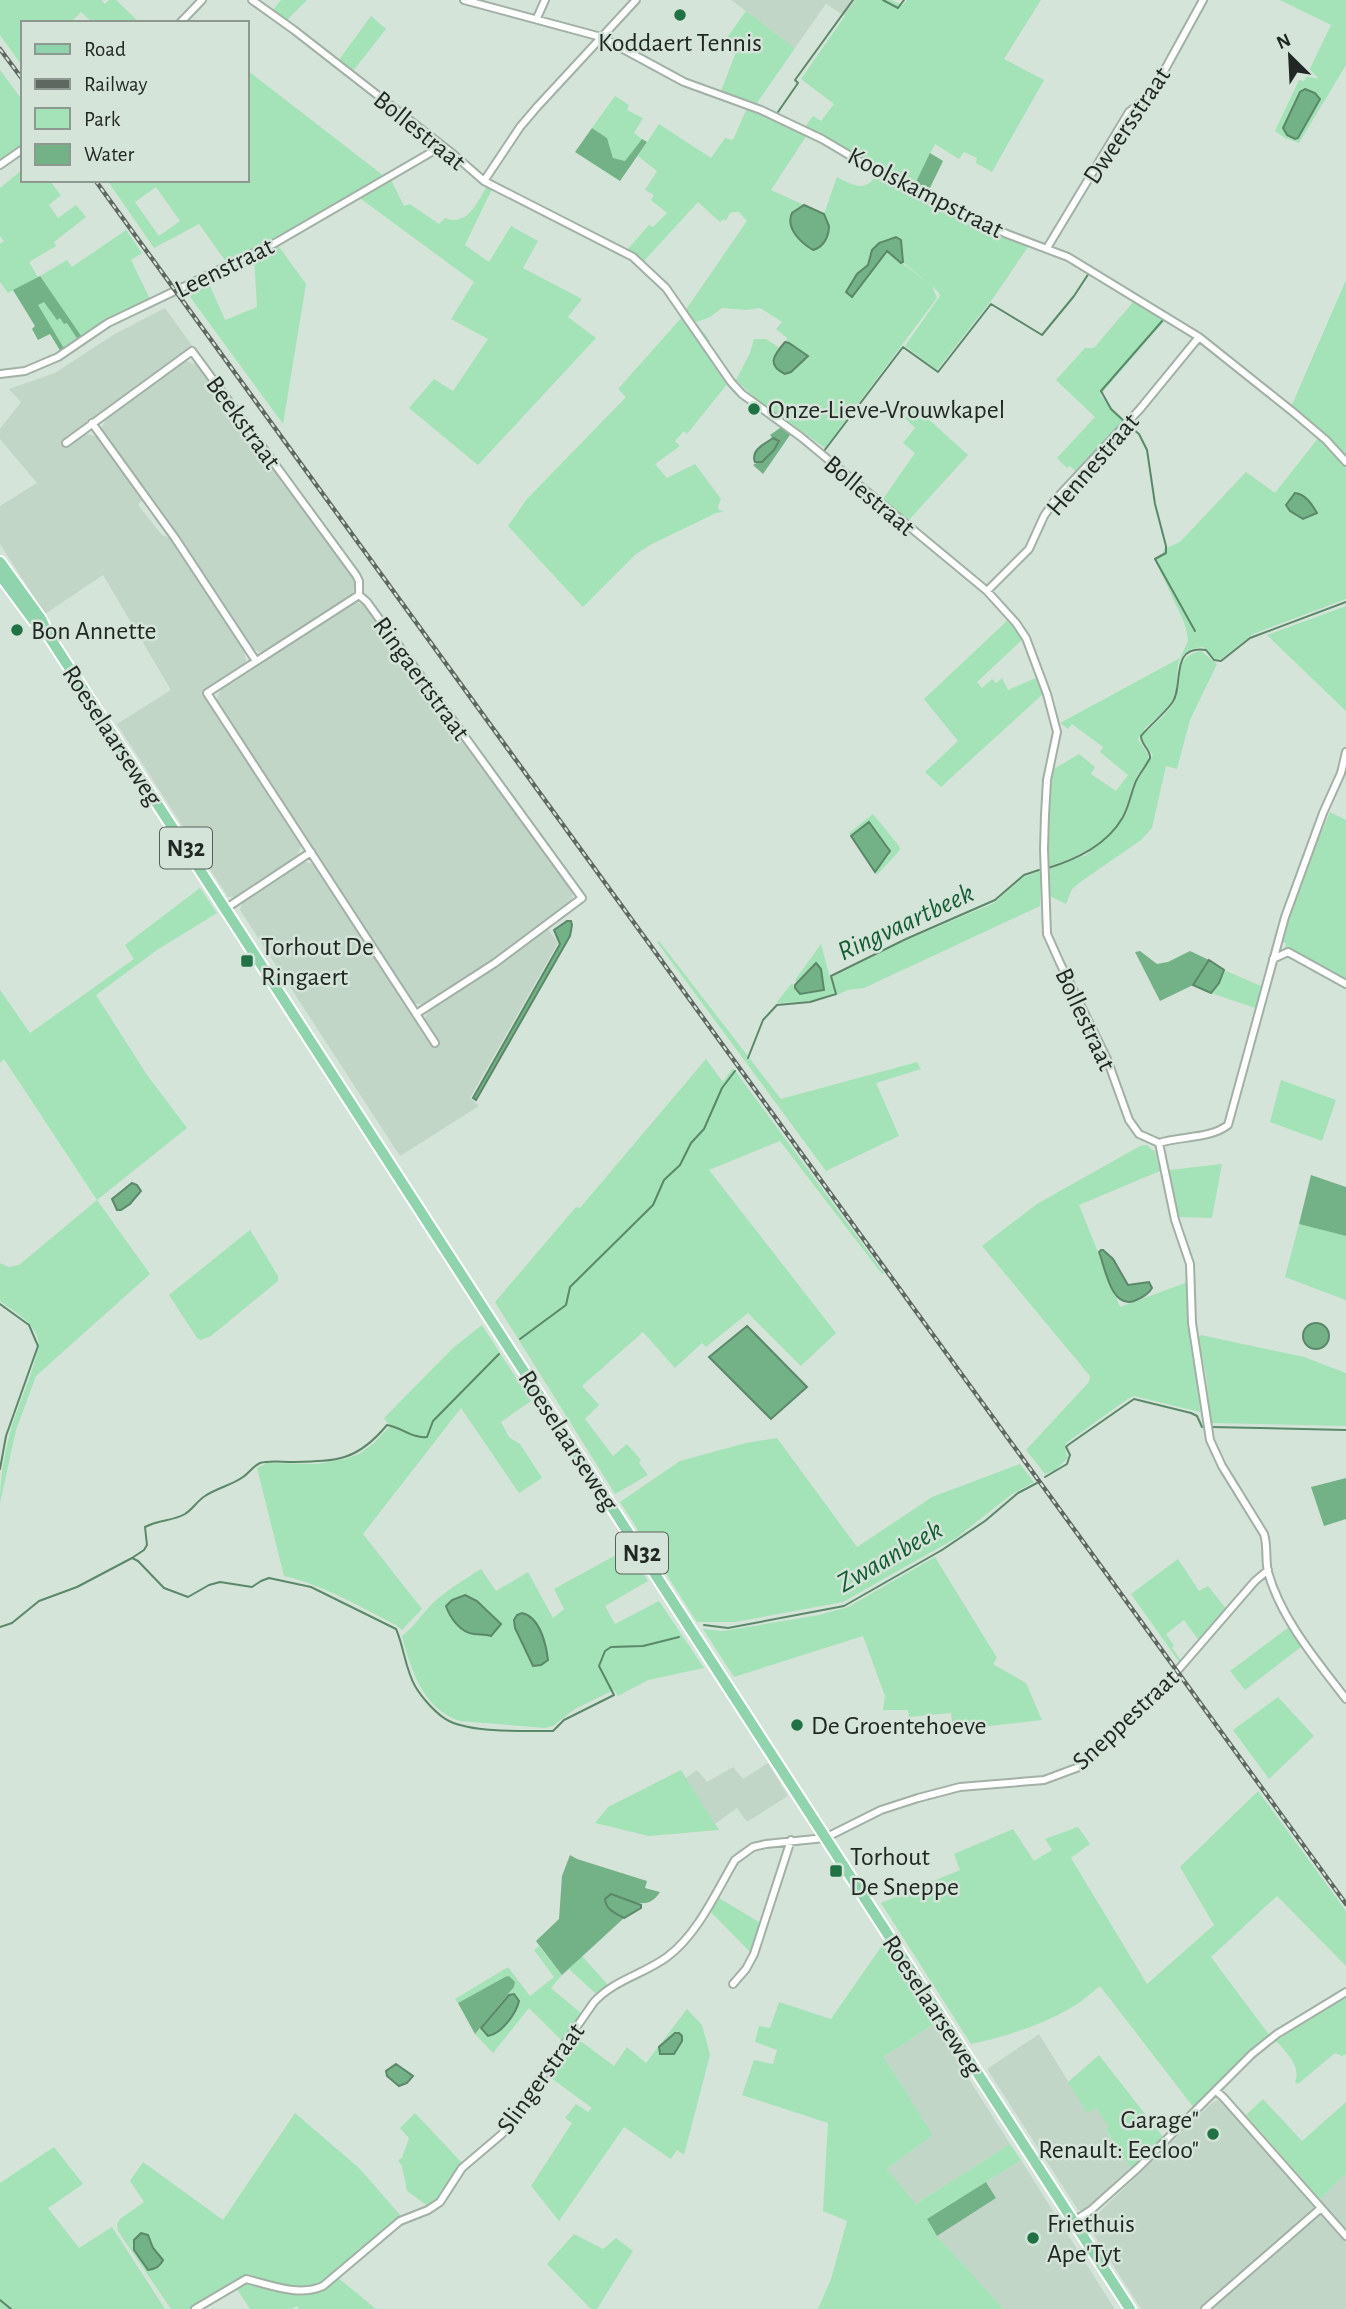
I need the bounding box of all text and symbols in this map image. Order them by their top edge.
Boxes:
marker: Koddaert Tennis [672,7,688,23]
legend [21,21,248,182]
north arrow [1255,21,1325,91]
place label: Koddaert Tennis [598,30,762,56]
text: N [1274,30,1294,53]
text: Road [84,39,126,60]
street label: Dweersstraat [1078,63,1175,189]
text: Railway [84,74,147,95]
street label: Bollestraat [369,86,470,175]
text: Park [84,109,121,130]
street label: Koolskampstraat [844,143,1007,243]
text: Water [84,144,134,165]
street label: Leenstraat [171,233,278,303]
street label: Beekstraat [201,371,285,474]
place label: Onze-Lieve-Vrouwkapel [768,397,1005,423]
marker: Onze-Lieve-Vrouwkapel [746,401,762,417]
street label: Hennestraat [1042,409,1144,521]
street label: Bollestraat [819,451,920,541]
street label: Ringaertstraat [368,612,474,745]
place label: Bon Annette [31,618,156,644]
marker: Bon Annette [9,622,25,638]
street label: Roeselaarseweg [57,661,167,811]
road number: N32 [160,828,212,868]
water label: Ringvaartbeek [833,879,978,967]
place label: Torhout De Ringaert [261,934,374,990]
marker: Torhout De Ringaert [239,953,255,969]
street label: Bollestraat [1050,964,1120,1075]
street label: Roeselaarseweg [513,1366,623,1516]
water label: Zwaanbeek [833,1515,947,1598]
road number: N32 [616,1532,668,1574]
street label: Sneppestraat [1068,1664,1184,1775]
place label: De Groentehoeve [811,1713,987,1739]
marker: De Groentehoeve [789,1717,805,1733]
place label: Torhout De Sneppe [850,1844,959,1900]
marker: Torhout De Sneppe [828,1863,844,1879]
street label: Roeselaarseweg [877,1931,987,2081]
street label: Slingerstraat [492,2019,589,2139]
place label: Garage" Renault: Eecloo" [1038,2107,1199,2163]
marker: Garage" Renault: Eecloo" [1205,2126,1221,2142]
place label: Friethuis Ape'Tyt [1047,2211,1135,2267]
marker: Friethuis Ape'Tyt [1025,2230,1041,2246]

